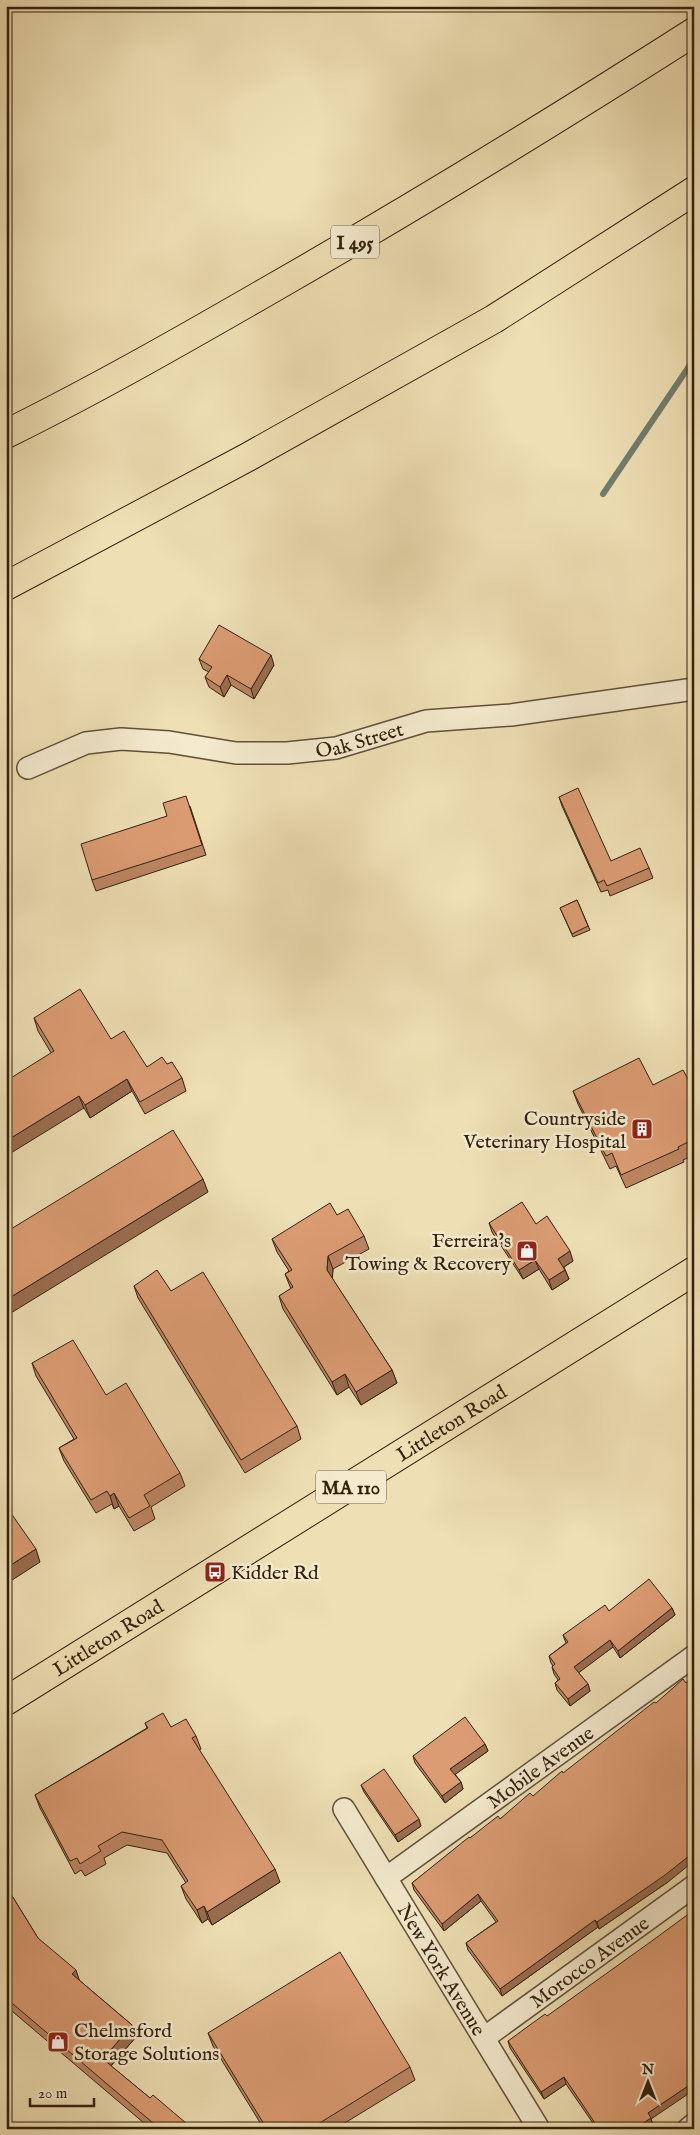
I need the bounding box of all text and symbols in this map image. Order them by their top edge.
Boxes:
road number: I 495 [331,226,379,258]
street label: Oak Street [314,717,407,764]
place label: Countryside Veterinary Hospital [462,1107,627,1155]
building icon: Countryside Veterinary Hospital [630,1117,654,1141]
place label: Ferreira's Towing & Recovery [345,1229,511,1277]
shop icon: Ferreira's Towing & Recovery [515,1239,539,1263]
street label: Littleton Road [392,1380,512,1468]
road number: MA 110 [316,1470,386,1504]
bus stop icon: Kidder Rd [203,1560,227,1584]
place label: Kidder Rd [231,1561,319,1586]
street label: Littleton Road [49,1595,169,1683]
street label: Mobile Avenue [483,1721,599,1815]
street label: New York Avenue [391,1900,490,2041]
street label: Morocco Avenue [526,1912,655,2014]
place label: Chelmsford Storage Solutions [74,2019,219,2067]
shop icon: Chelmsford Storage Solutions [46,2030,70,2054]
north arrow [622,2058,672,2108]
text: N [641,2061,654,2079]
scale bar [30,2075,94,2107]
text: 20 m [38,2084,68,2103]

